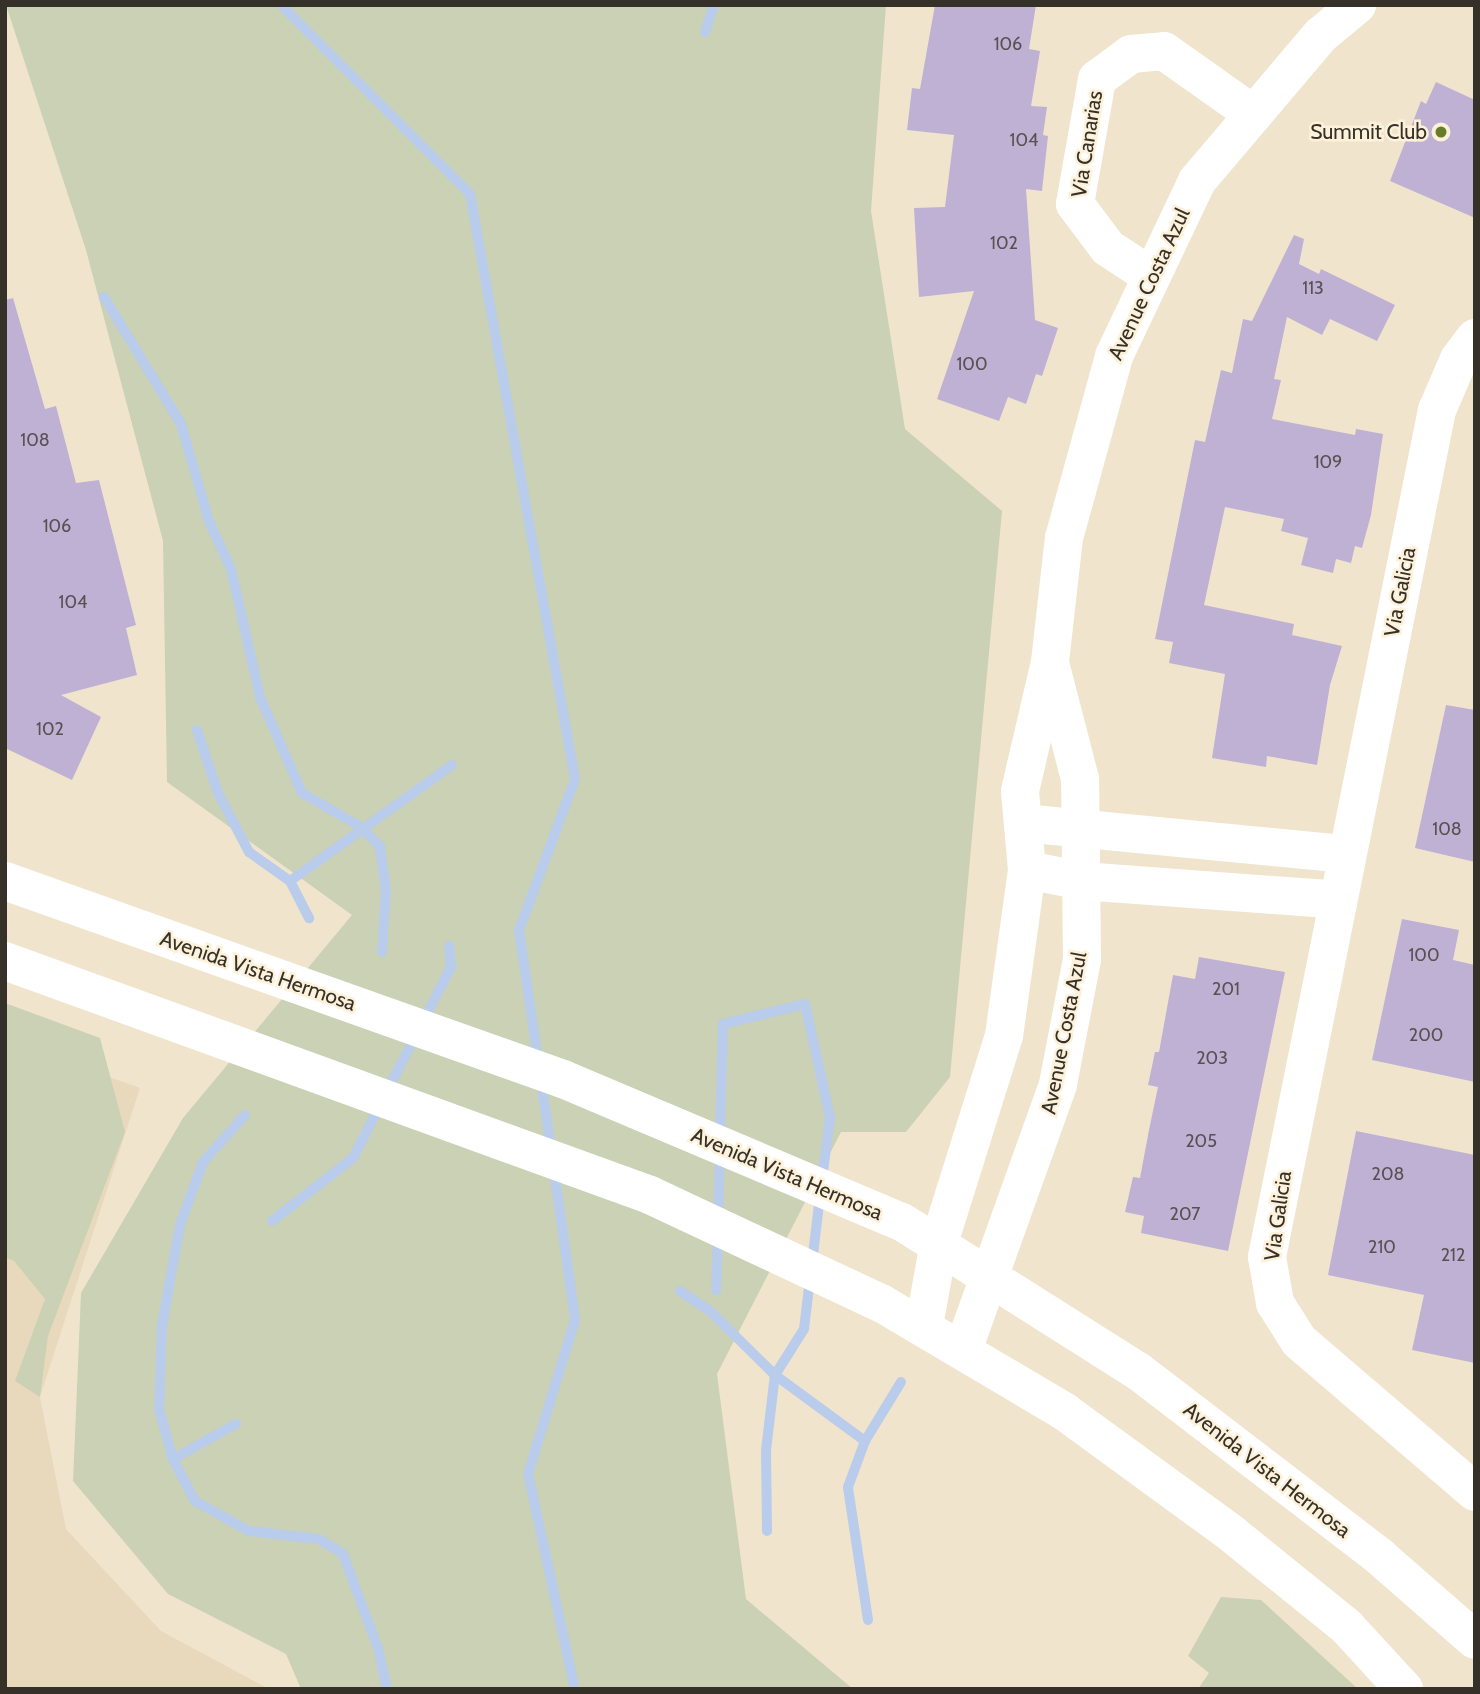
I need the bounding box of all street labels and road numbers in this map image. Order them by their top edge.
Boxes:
street label: Via Canarias [1066,89,1108,199]
street label: Avenue Costa Azul [1103,204,1195,364]
street label: Via Galicia [1379,545,1421,639]
street label: Avenida Vista Hermosa [157,926,359,1016]
street label: Avenue Costa Azul [1036,950,1092,1116]
street label: Avenida Vista Hermosa [688,1122,886,1226]
street label: Via Galicia [1259,1169,1297,1263]
street label: Avenida Vista Hermosa [1178,1397,1356,1543]

